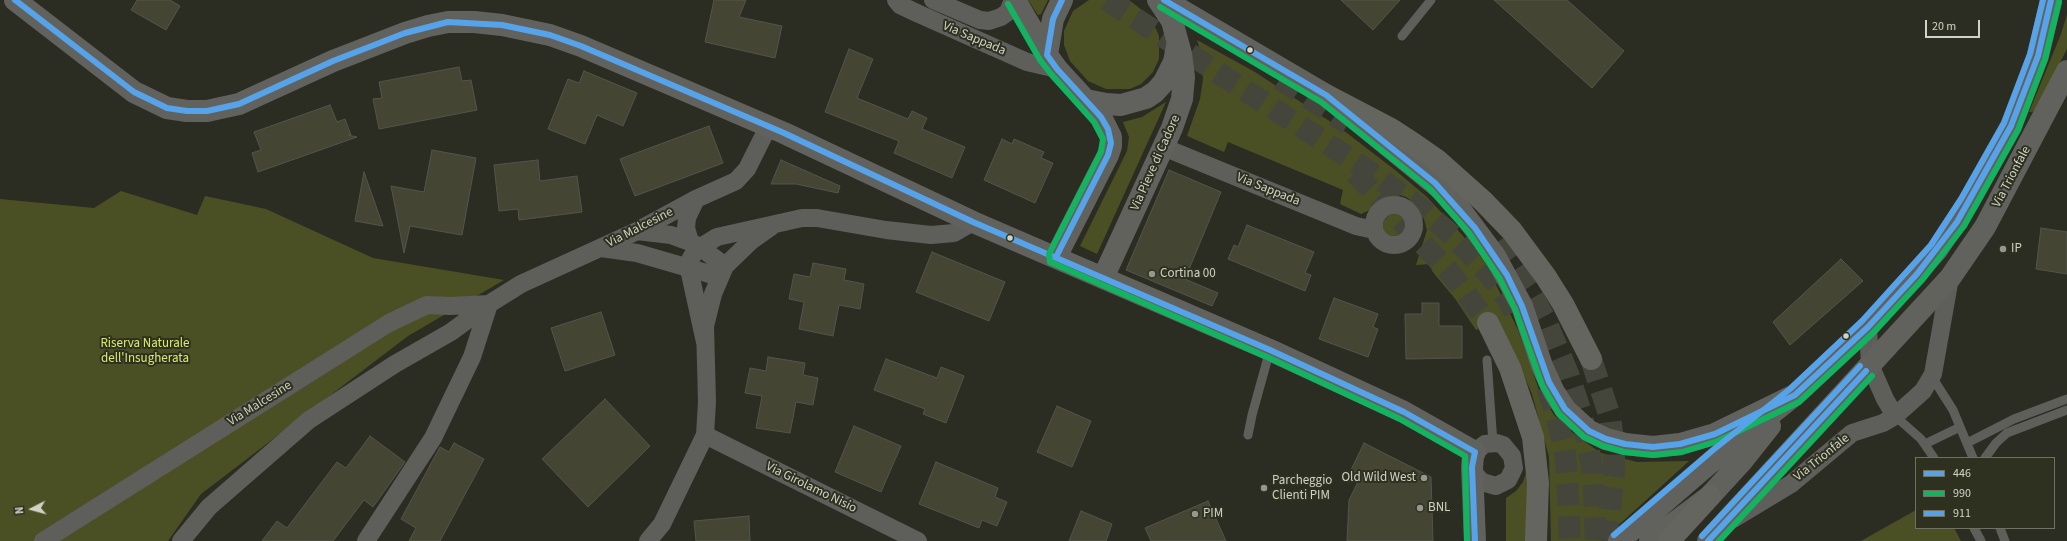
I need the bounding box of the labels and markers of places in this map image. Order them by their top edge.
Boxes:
unlabelled marker [1245,45,1255,55]
unlabelled marker [1005,233,1015,243]
place label: IP [2011,241,2022,257]
marker: IP [1998,244,2008,254]
place label: Cortina 00 [1160,266,1216,282]
marker: Cortina 00 [1147,269,1157,279]
unlabelled marker [1841,331,1851,341]
place label: Old Wild West [1341,470,1416,486]
place label: Parcheggio Clienti PIM [1272,473,1332,504]
marker: Old Wild West [1419,473,1429,483]
marker: Parcheggio Clienti PIM [1259,483,1269,493]
place label: BNL [1428,500,1450,516]
marker: BNL [1415,503,1425,513]
place label: PIM [1203,506,1223,522]
marker: PIM [1190,509,1200,519]

